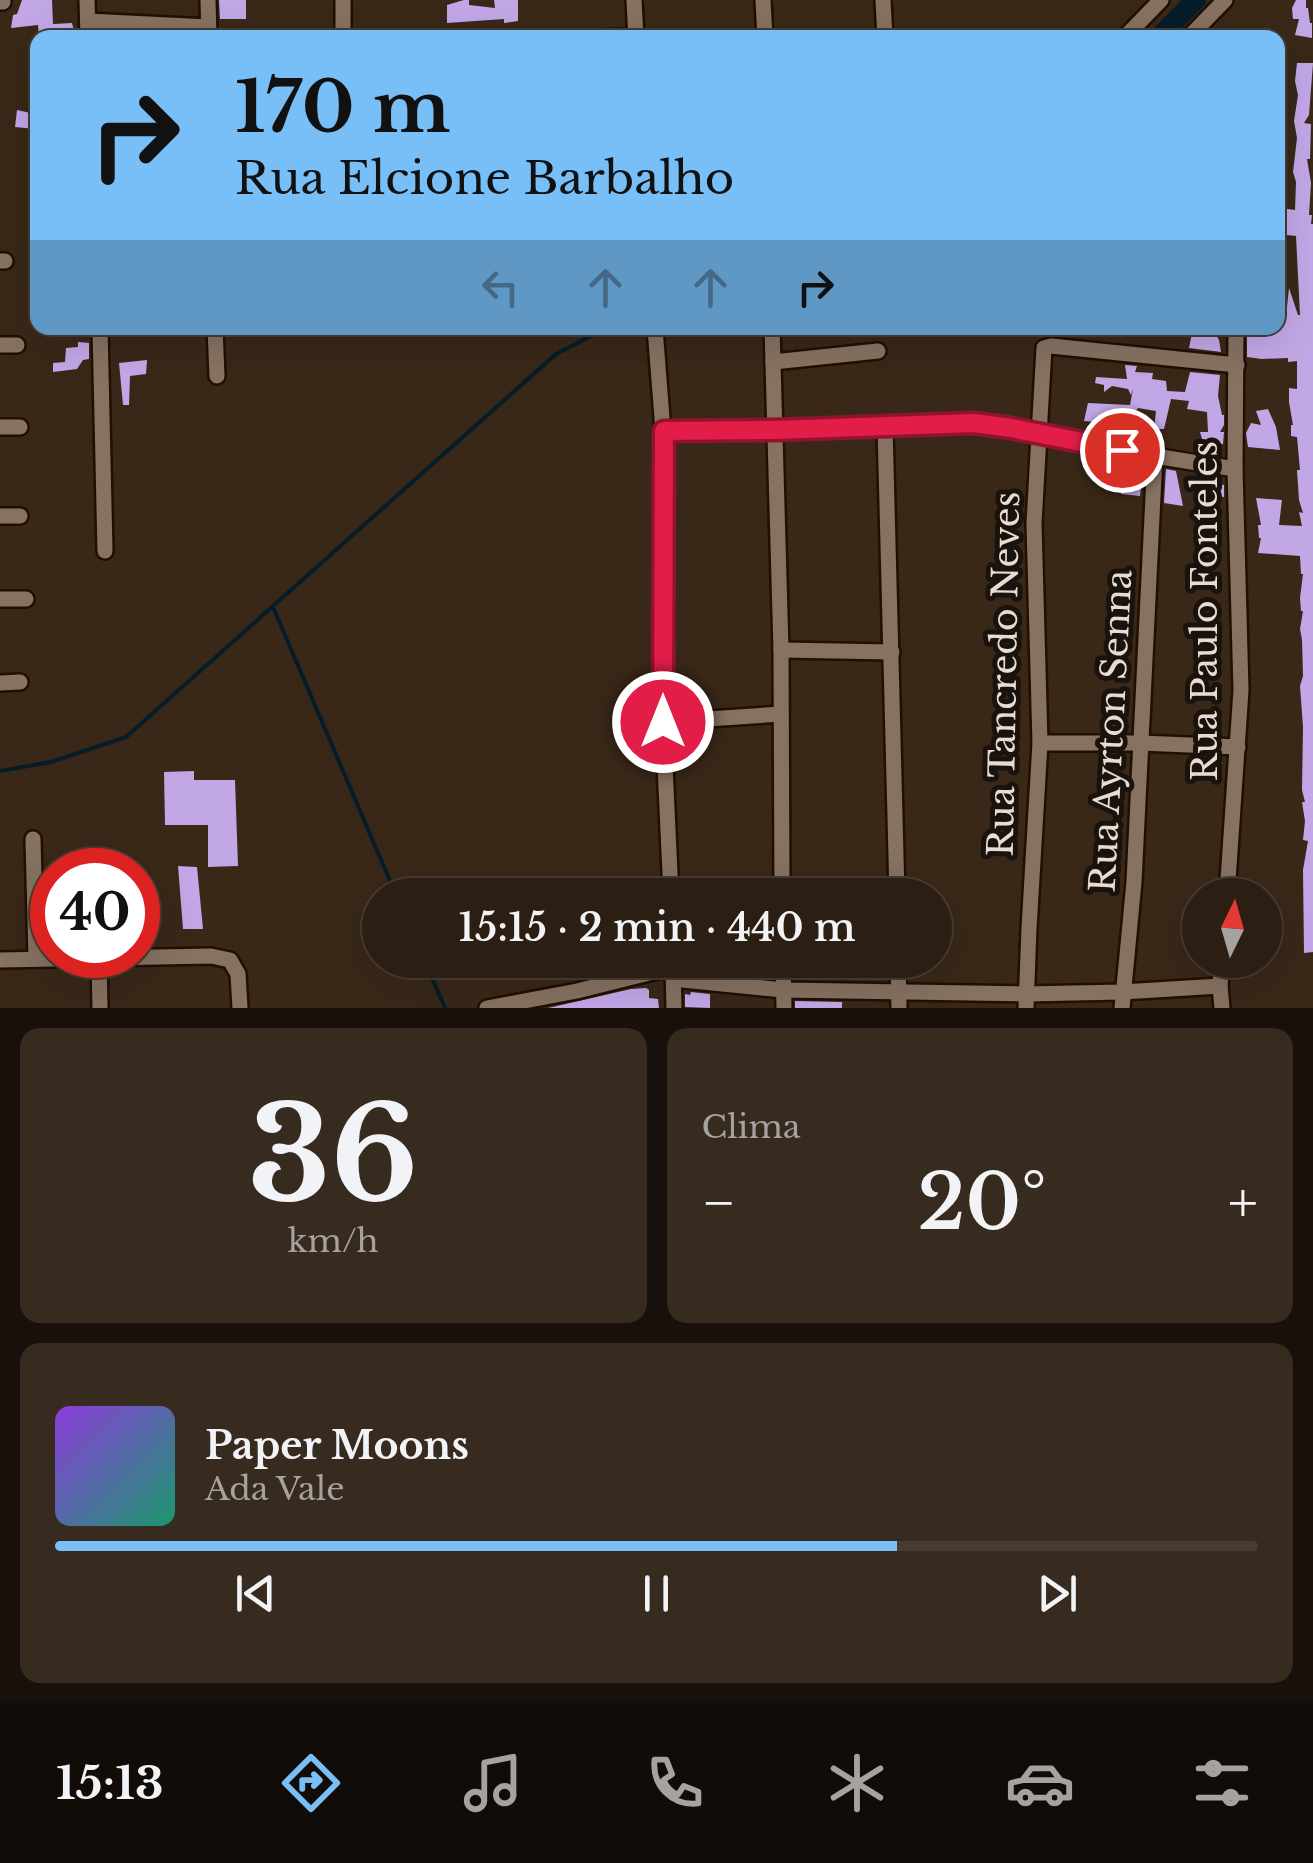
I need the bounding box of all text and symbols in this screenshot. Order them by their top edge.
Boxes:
text: 170 m [235,64,451,151]
icon: right [70,70,200,200]
text: Rua Elcione Barbalho [235,150,734,206]
icon: left [473,260,528,315]
icon: ahead [578,260,633,315]
icon: ahead [683,260,738,315]
icon: right [788,260,843,315]
pin [1080,408,1165,493]
icon: arrive [1095,423,1150,478]
street label: Rua Paulo Fonteles [1183,441,1226,781]
street label: Rua Tancredo Neves [979,491,1028,857]
street label: Rua Ayrton Senna [1081,568,1140,893]
position arrow [611,670,715,774]
speed limit sign: 40 [30,848,160,978]
north arrow [1182,878,1282,978]
map controls [1182,878,1282,978]
text: 15:15 · 2 min · 440 m [458,904,856,951]
text: 36 [248,1075,418,1236]
text: Clima [702,1107,801,1147]
text: 20° [918,1156,1047,1249]
text: − [702,1169,736,1237]
text: + [1228,1169,1258,1237]
text: km/h [288,1221,379,1261]
text: Paper Moons [205,1422,469,1469]
text: Ada Vale [205,1469,345,1509]
icon: previous [228,1566,283,1621]
icon: pause [629,1566,684,1621]
icon: next [1030,1566,1085,1621]
icon: directions [276,1748,346,1818]
icon: music [458,1748,528,1818]
icon: phone [640,1748,710,1818]
icon: climate [822,1748,892,1818]
icon: car [1005,1748,1075,1818]
icon: filters [1187,1748,1257,1818]
text: 15:13 [56,1755,164,1811]

